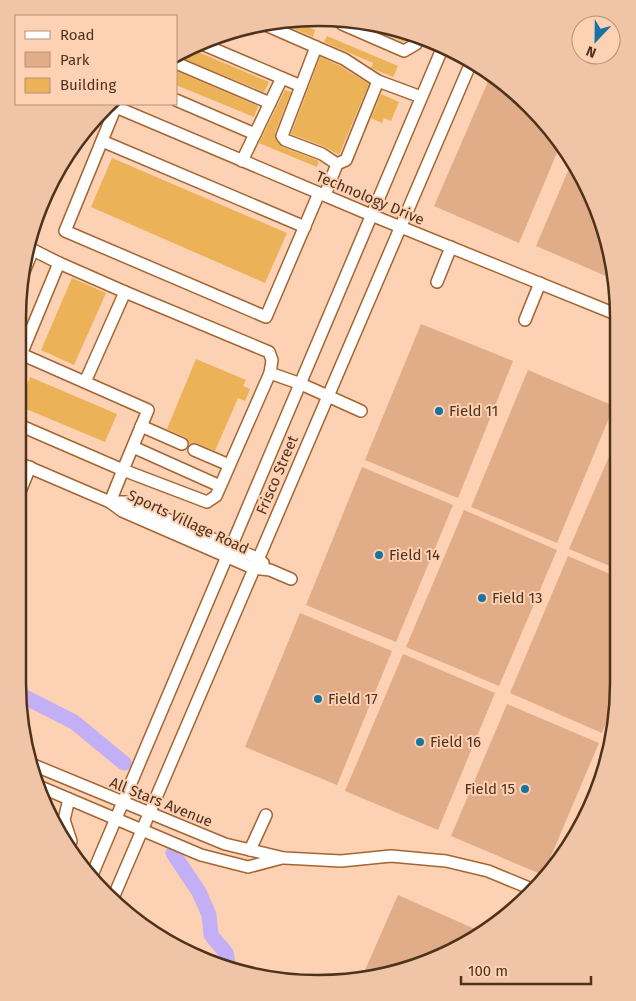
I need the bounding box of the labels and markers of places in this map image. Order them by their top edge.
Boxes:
place label: Field 11 [449,402,498,420]
marker: Field 11 [433,405,445,417]
place label: Field 14 [389,546,440,564]
marker: Field 14 [373,549,385,561]
place label: Field 13 [492,589,543,607]
marker: Field 13 [476,592,488,604]
place label: Field 17 [328,690,378,708]
marker: Field 17 [312,693,324,705]
place label: Field 16 [430,733,481,751]
marker: Field 16 [414,736,426,748]
place label: Field 15 [464,780,515,798]
marker: Field 15 [519,783,531,795]

